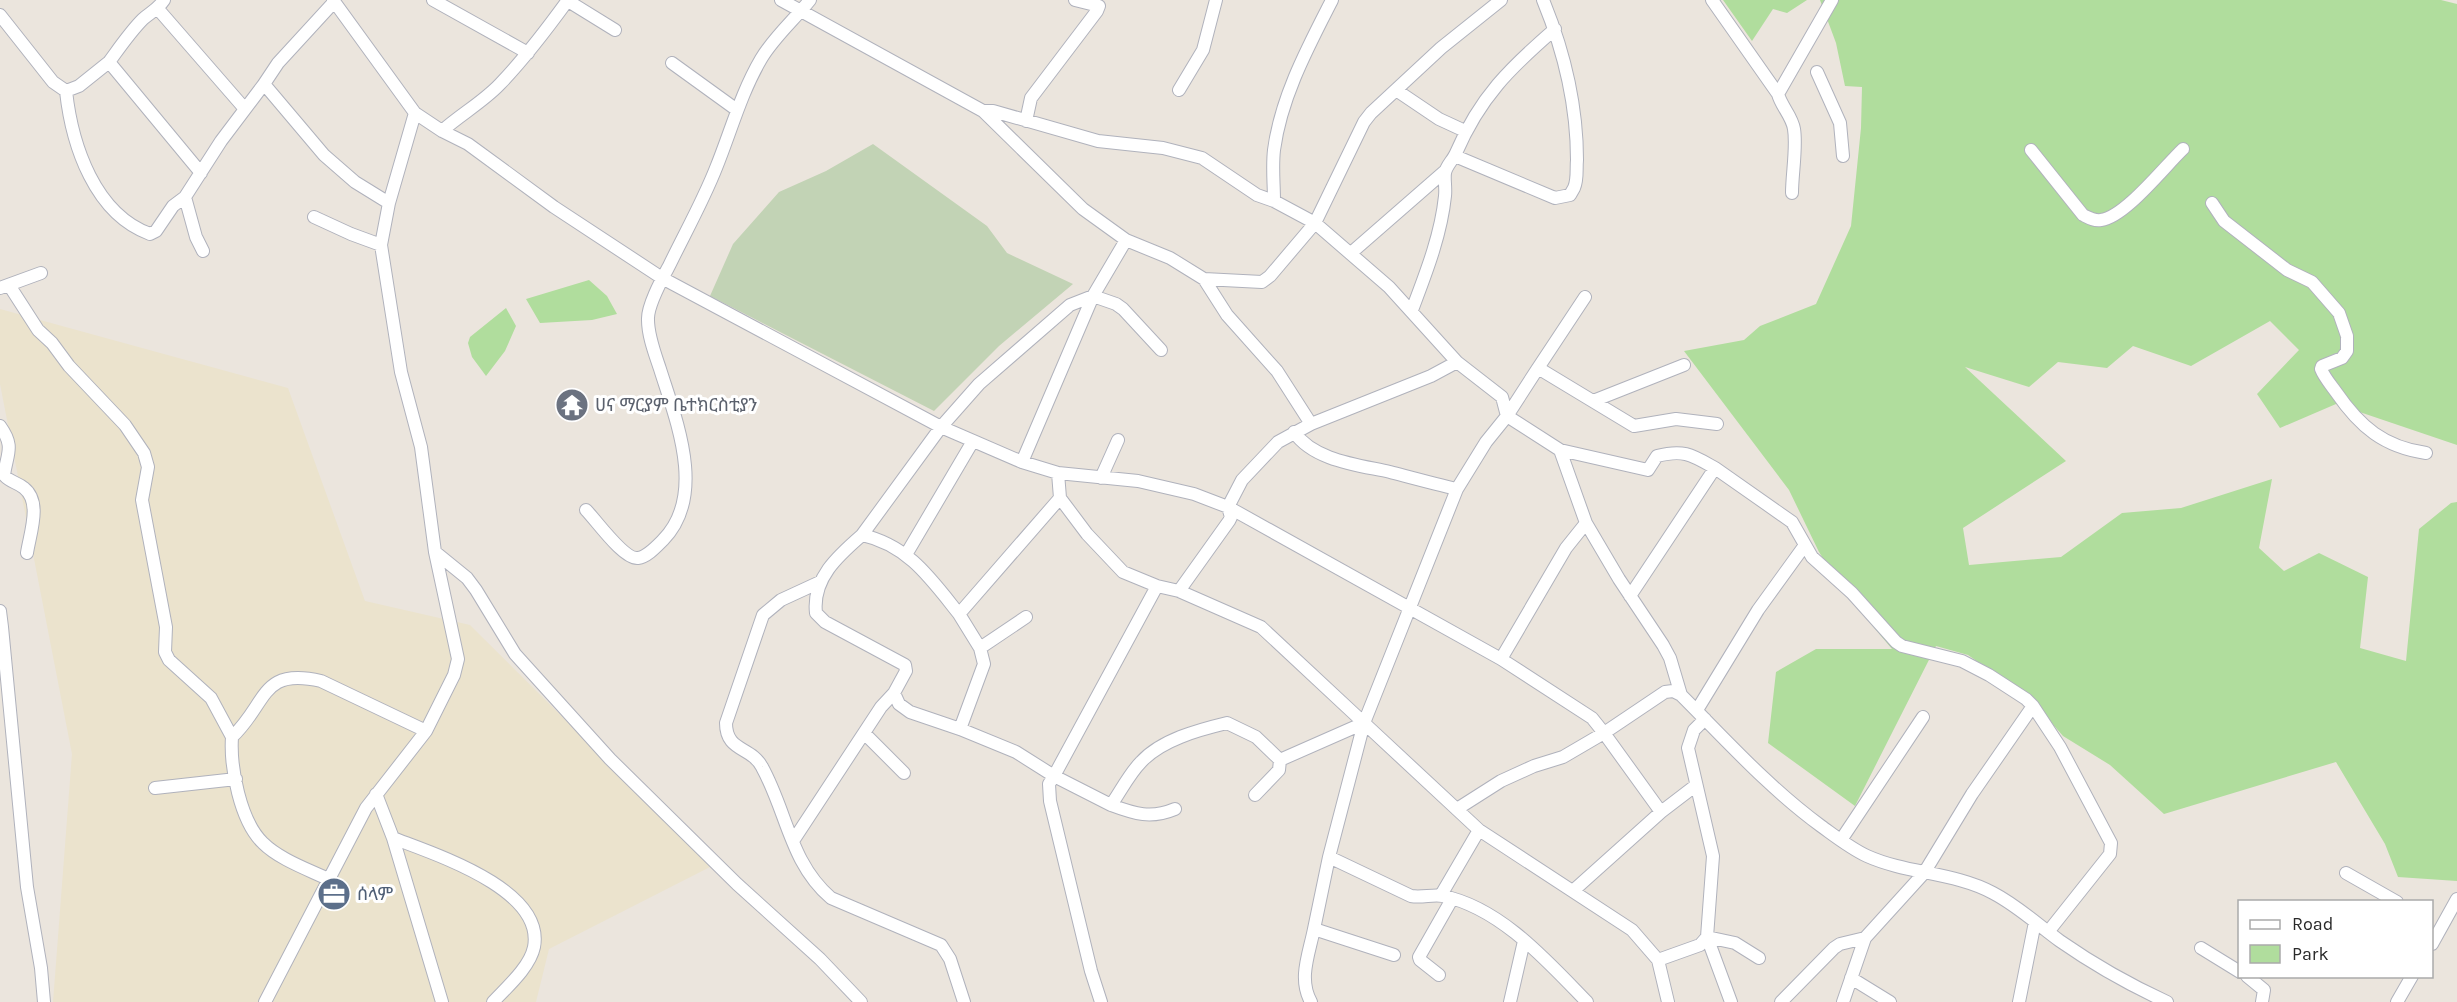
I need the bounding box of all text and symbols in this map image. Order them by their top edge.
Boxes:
temple icon: ሀና ማርያም ቤተክርስቲያን [554,387,590,423]
place label: ሀና ማርያም ቤተክርስቲያን [595,394,757,416]
office icon: ሰላም [316,876,352,912]
place label: ሰላም [357,883,393,905]
legend [2238,900,2433,978]
text: Road [2292,913,2333,935]
text: Park [2292,943,2329,965]

